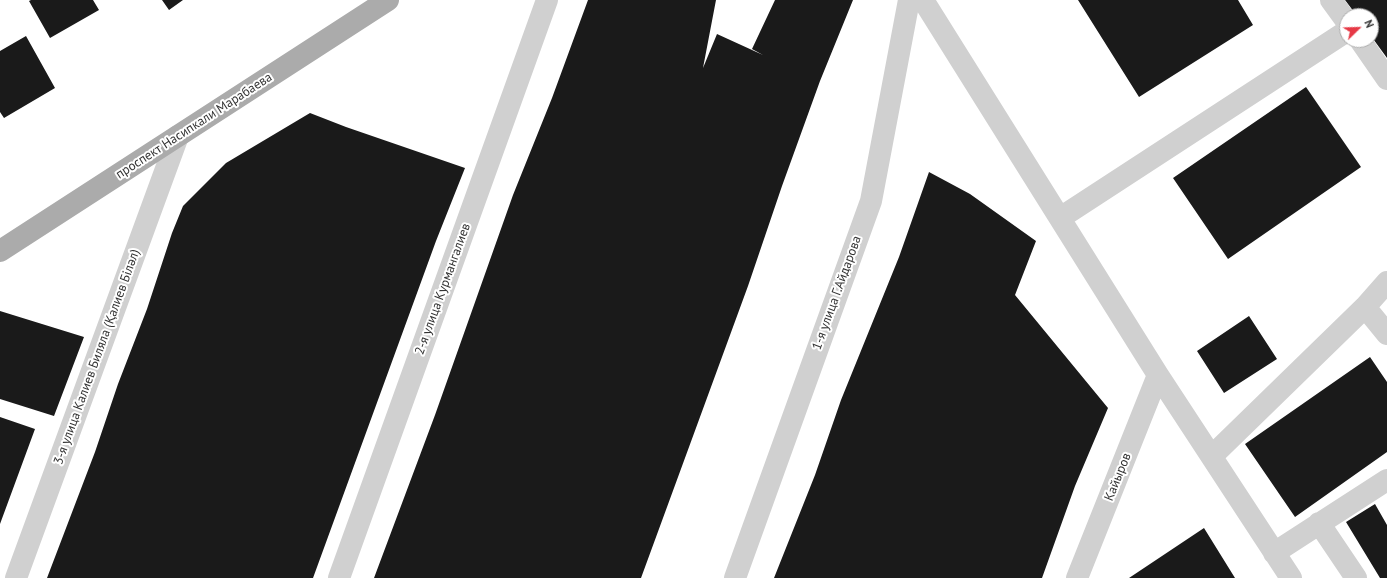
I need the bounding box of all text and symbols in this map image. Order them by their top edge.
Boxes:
north arrow [1339,8,1379,48]
text: N [1361,18,1377,30]
street label: проспект Насипкали Марабаева [113,70,275,182]
street label: 2-я улица Курмангалиев [412,221,474,357]
street label: 1-я улица Г.Айдарова [809,234,865,352]
street label: 3-я улица Калиев Биляла (Қалиев Біләл) [51,247,143,467]
street label: Кайыров [1101,451,1135,503]

